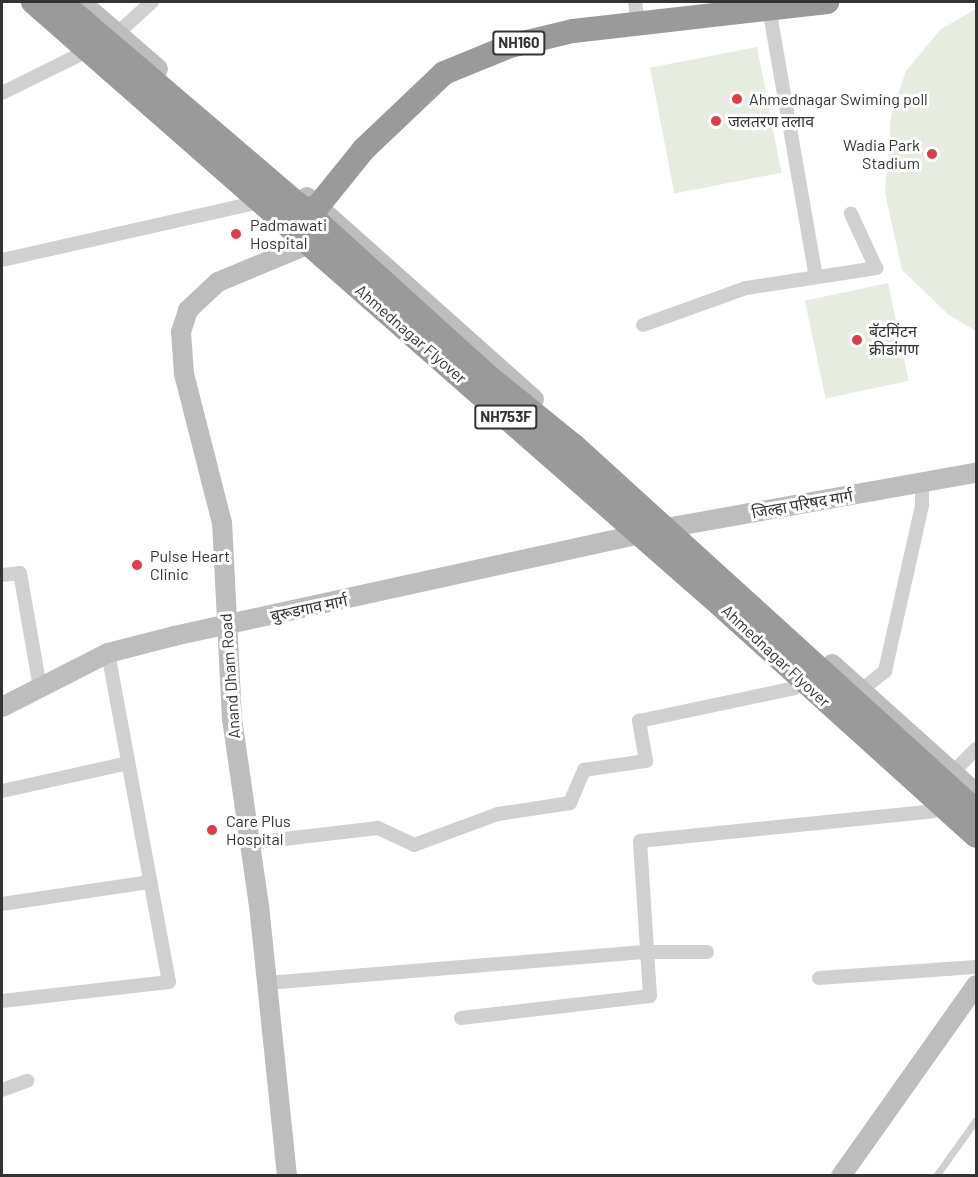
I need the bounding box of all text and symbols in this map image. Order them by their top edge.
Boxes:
road number: NH160 [492,31,546,55]
place label: Ahmednagar Swiming poll [749,89,928,109]
marker: Ahmednagar Swiming poll [730,92,744,106]
place label: जलतरण तलाव [728,111,814,131]
marker: जलतरण तलाव [709,114,723,128]
place label: Wadia Park Stadium [843,135,920,173]
marker: Wadia Park Stadium [925,147,939,161]
place label: Padmawati Hospital [250,215,327,253]
marker: Padmawati Hospital [227,225,245,243]
street label: Ahmednagar Flyover [351,280,471,388]
place label: बॅटमिंटन क्रीडांगण [869,321,919,359]
marker: बॅटमिंटन क्रीडांगण [850,333,864,347]
road number: NH753F [473,405,539,429]
street label: जिल्हा परिषद मार्ग [750,486,854,522]
place label: Pulse Heart Clinic [150,546,230,584]
marker: Pulse Heart Clinic [128,556,146,574]
street label: बुरूडगाव मार्ग [269,590,349,626]
street label: Ahmednagar Flyover [718,601,834,711]
street label: Anand Dham Road [216,613,244,739]
place label: Care Plus Hospital [226,811,291,849]
marker: Care Plus Hospital [203,821,221,839]

